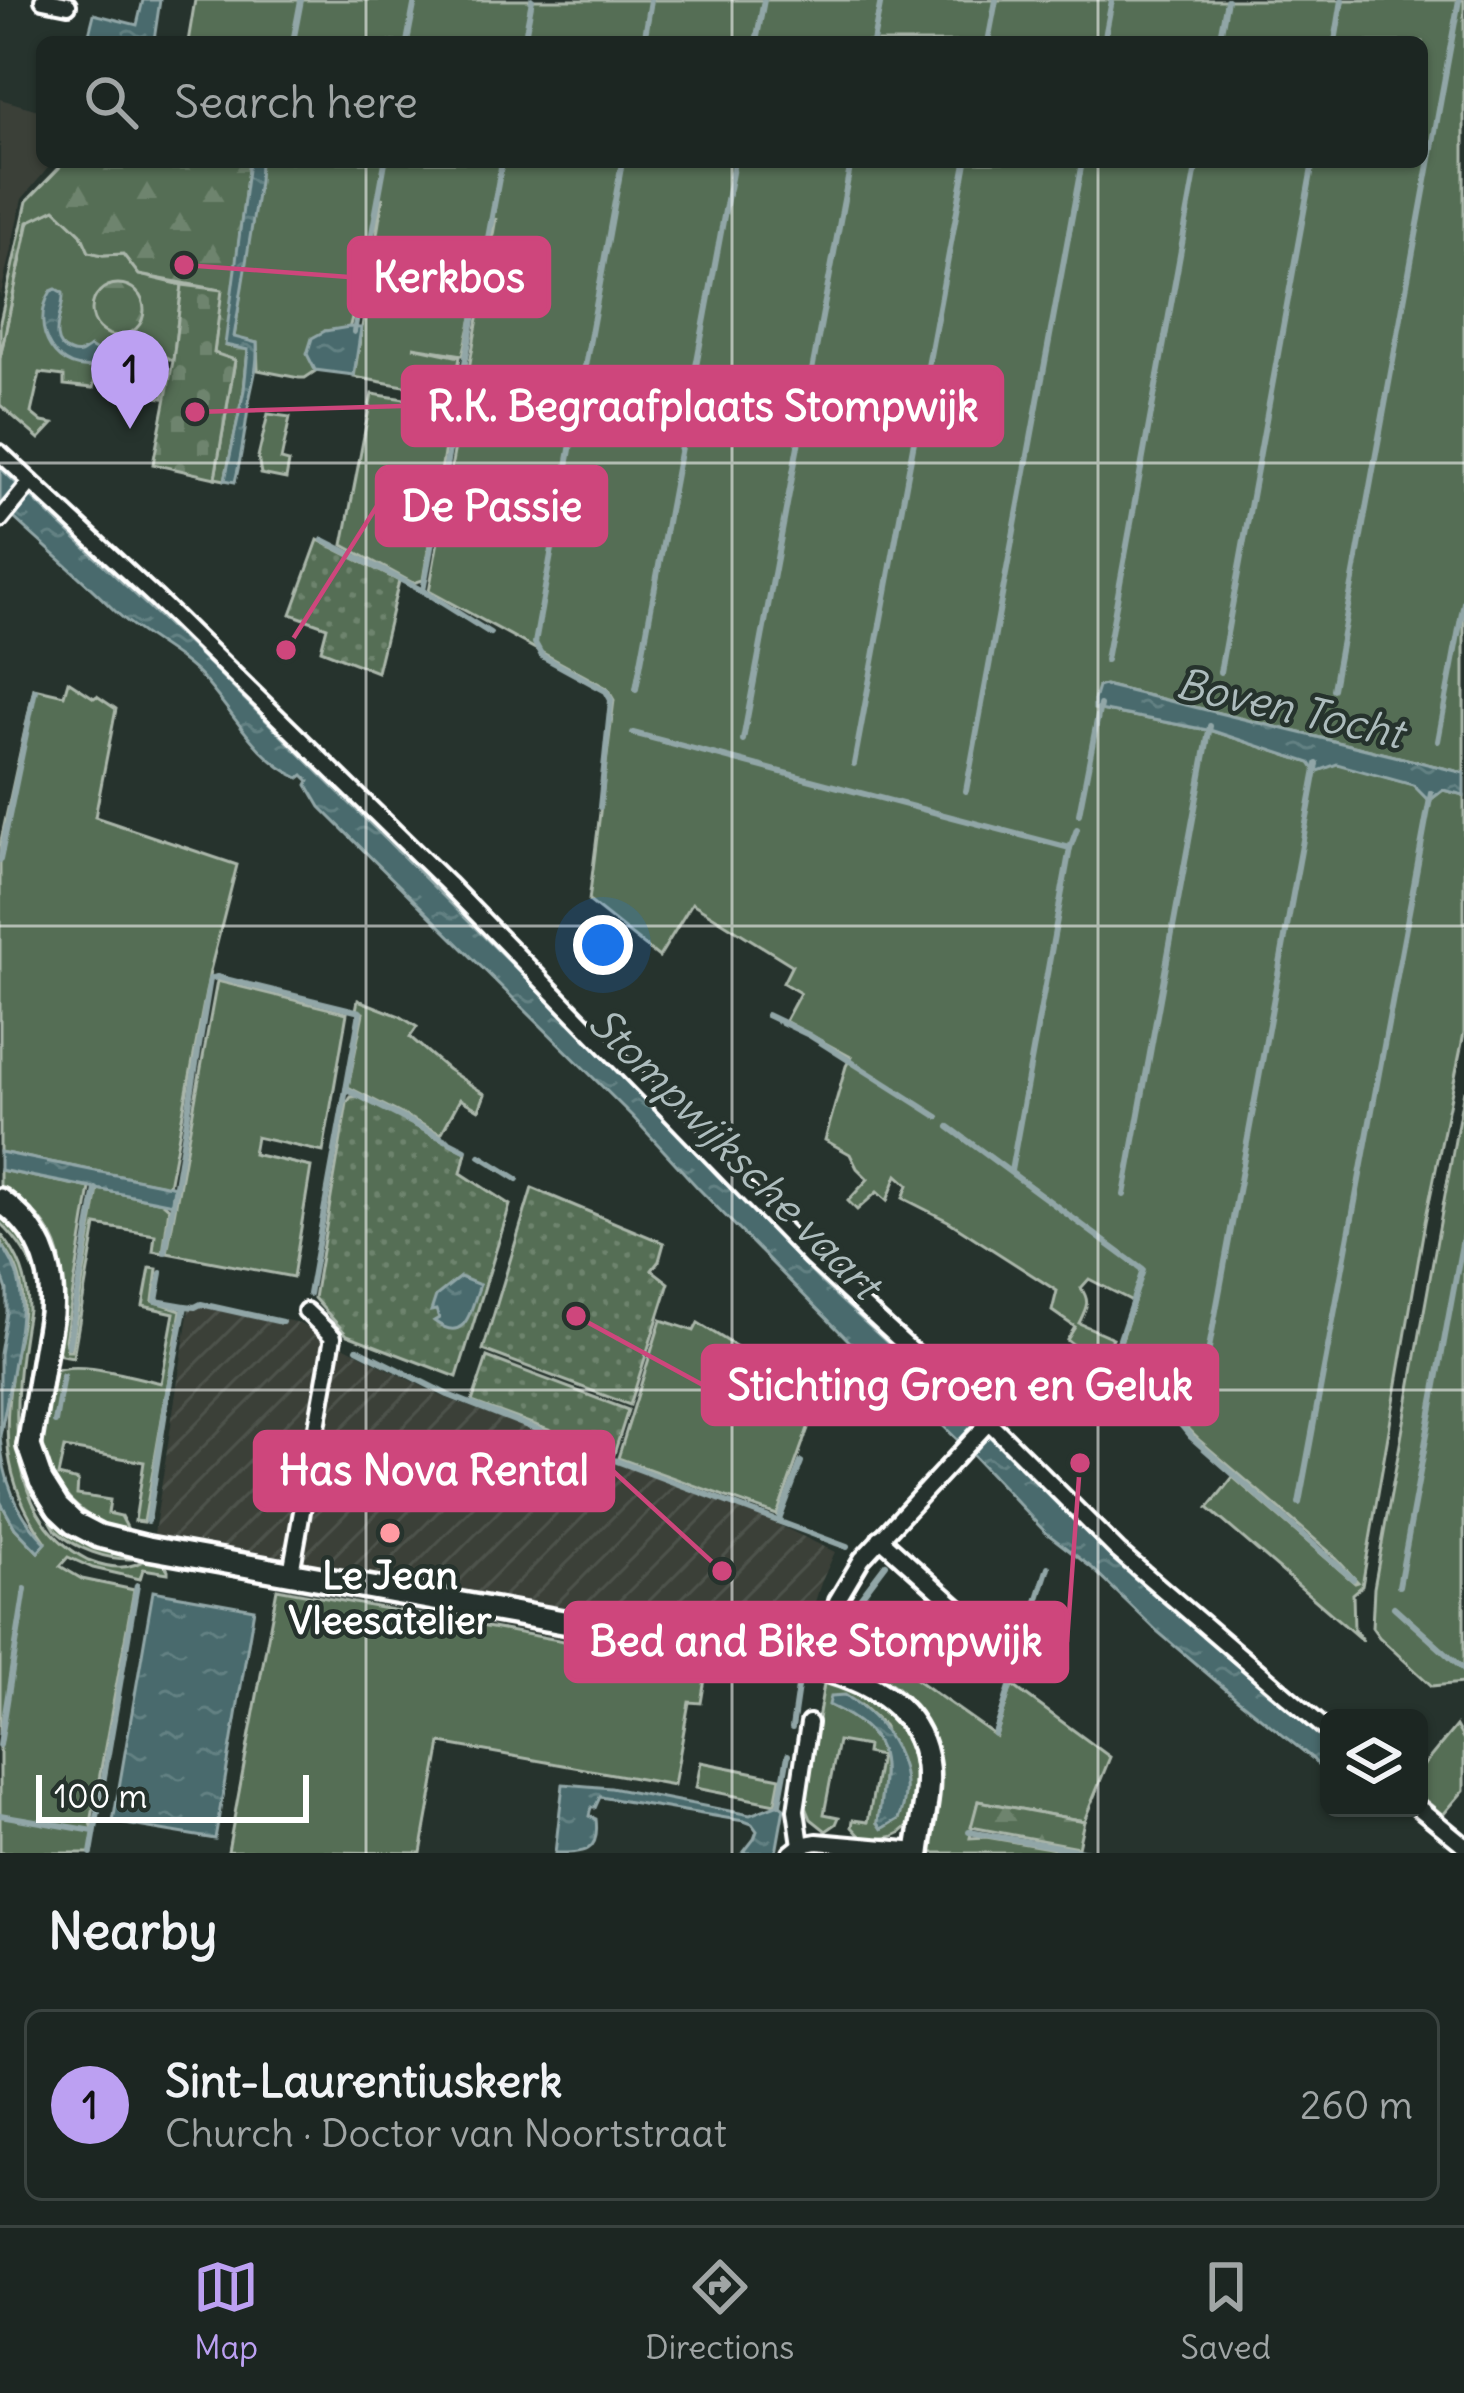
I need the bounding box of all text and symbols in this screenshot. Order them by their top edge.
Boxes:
search box [36,36,1428,168]
icon: search [78,69,144,135]
text: Search here [174,74,418,130]
callout: Kerkbos [349,238,549,316]
text: Kerkbos [373,251,525,303]
pin: 1 [91,330,169,429]
callout: R.K. Begraafplaats Stompwijk [403,367,1002,445]
text: R.K. Begraafplaats Stompwijk [428,380,978,432]
callout: De Passie [377,467,606,545]
text: De Passie [402,480,582,532]
water label: Boven Tocht [1172,657,1413,760]
your location [573,915,633,975]
water label: Stompwijksche vaart [578,996,895,1313]
callout: Stichting Groen en Geluk [703,1346,1217,1424]
text: Stichting Groen en Geluk [727,1359,1193,1411]
callout: Has Nova Rental [255,1432,613,1510]
text: Has Nova Rental [279,1444,589,1496]
marker: Le Jean Vleesatelier [377,1520,403,1546]
place label: Le Jean Vleesatelier [288,1551,492,1645]
callout: Bed and Bike Stompwijk [566,1603,1067,1681]
text: Bed and Bike Stompwijk [590,1615,1042,1667]
map controls [1320,1709,1428,1817]
button: layers [1320,1709,1428,1817]
scale bar [36,1769,309,1822]
text: 100 m [54,1775,147,1817]
text: Nearby [48,1899,217,1963]
text: Sint-Laurentiuskerk [165,2053,562,2109]
text: 1 [82,2081,98,2130]
text: 260 m [1300,2081,1413,2130]
text: Church · Doctor van Noortstraat [165,2109,727,2158]
tab: Map [193,2254,259,2368]
tab: Directions [645,2254,794,2368]
tab: Saved [1181,2254,1271,2368]

